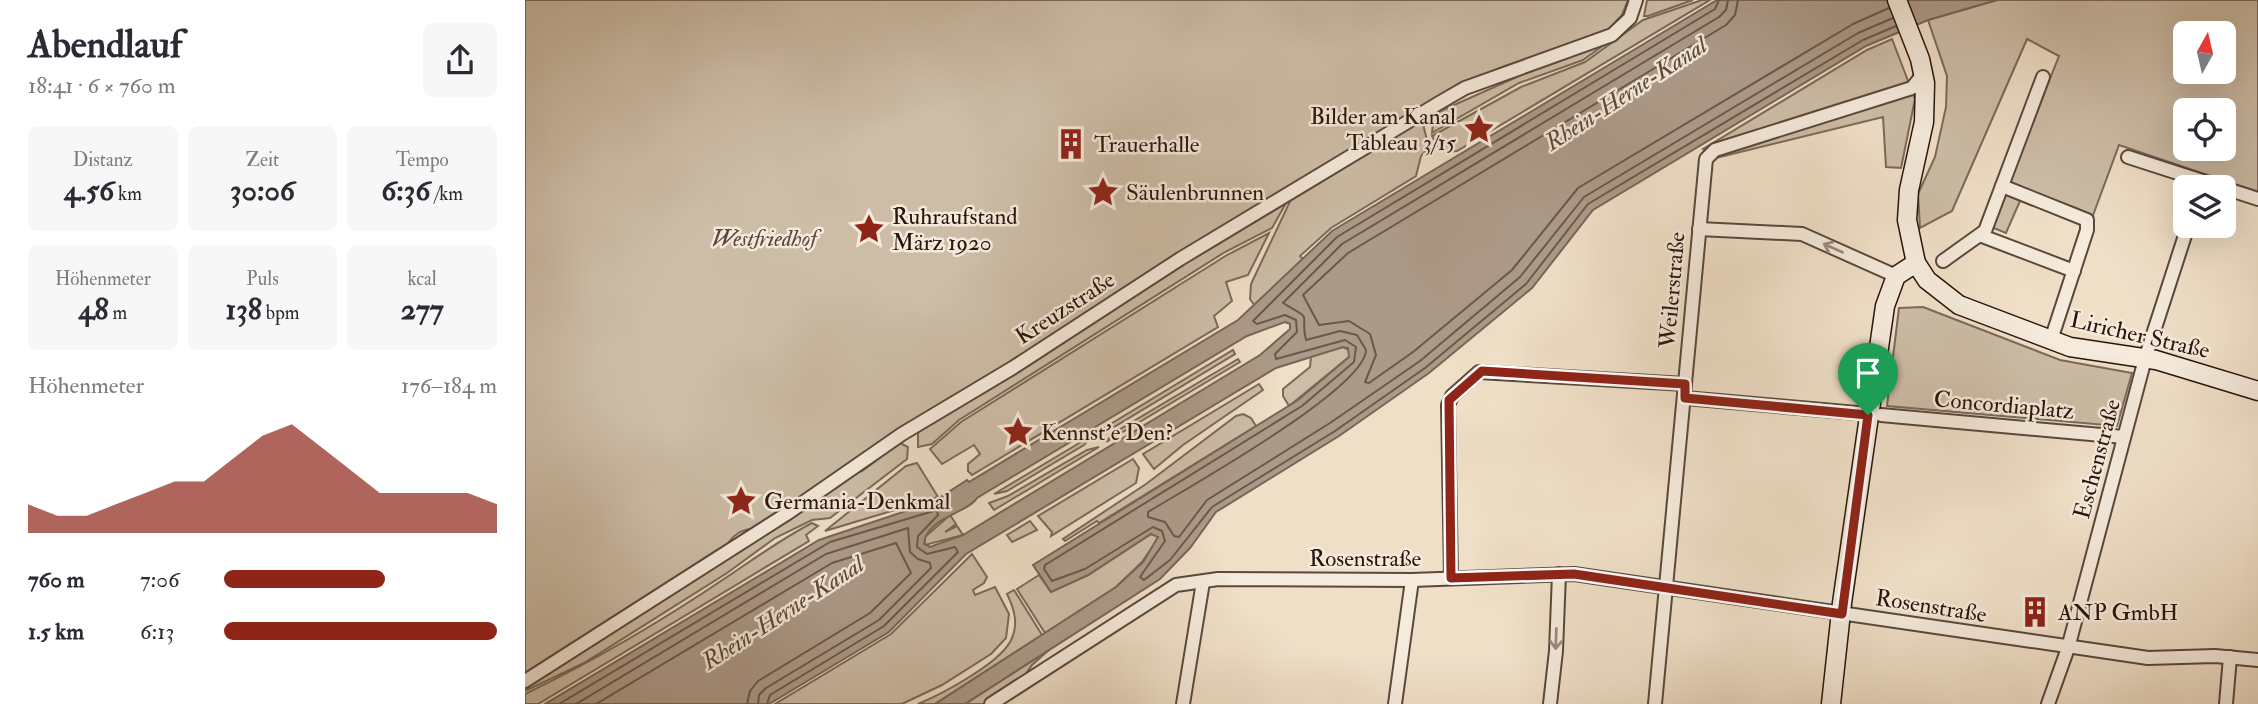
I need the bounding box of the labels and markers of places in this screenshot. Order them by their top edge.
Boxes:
place label: Bilder am Kanal Tableau 3/15 [1310,102,1456,157]
place icon: Bilder am Kanal Tableau 3/15 [1462,112,1496,146]
building icon: Trauerhalle [1054,127,1088,161]
place label: Trauerhalle [1094,130,1200,159]
place icon: Säulenbrunnen [1086,175,1120,209]
place label: Säulenbrunnen [1126,178,1264,207]
place label: Ruhraufstand März 1920 [892,202,1018,257]
place icon: Ruhraufstand März 1920 [852,212,886,246]
pin [1838,343,1898,415]
place icon: Kennst'e Den? [1001,415,1035,449]
place label: Kennst'e Den? [1041,418,1173,447]
place icon: Germania-Denkmal [724,484,758,518]
place label: Germania-Denkmal [764,487,950,516]
building icon: ANP GmbH [2018,595,2052,629]
place label: ANP GmbH [2057,598,2178,627]

